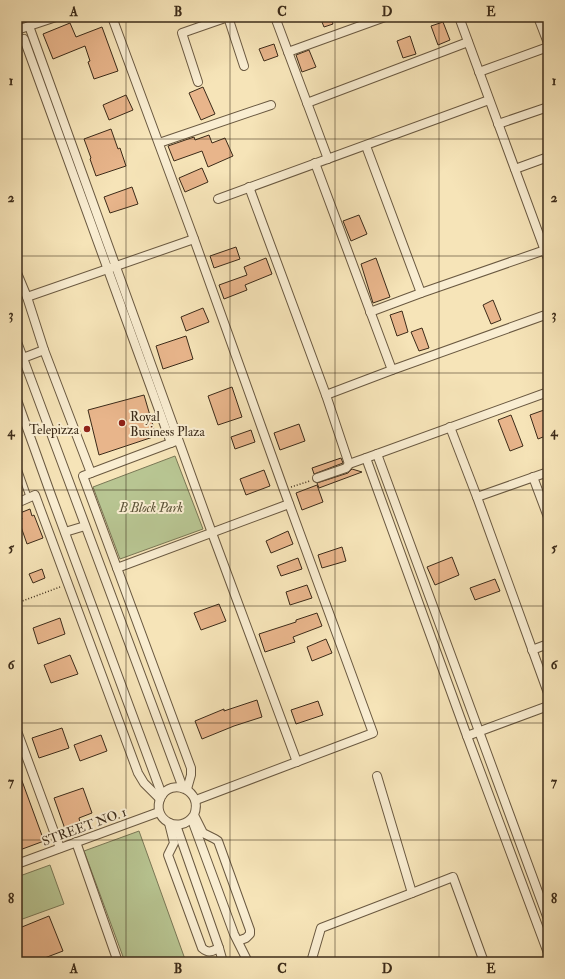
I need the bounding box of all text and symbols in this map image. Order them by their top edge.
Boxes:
text: A [69,4,79,20]
text: B [174,4,182,20]
text: C [277,4,287,20]
text: D [382,4,393,20]
text: E [486,4,496,20]
text: 1 [9,73,14,89]
text: 1 [552,73,557,89]
text: 2 [8,190,15,206]
text: 2 [551,190,558,206]
text: 3 [9,307,14,323]
text: 3 [552,307,557,323]
place label: Royal Business Plaza [130,409,206,440]
marker: Royal Business Plaza [117,418,127,428]
place label: Telepizza [29,422,80,439]
text: 4 [6,424,15,440]
marker: Telepizza [82,424,92,434]
text: 4 [549,424,558,440]
park label: B Block Park [118,500,183,516]
text: 5 [8,540,14,556]
text: 5 [551,540,557,556]
text: 6 [8,657,16,673]
text: 6 [551,657,559,673]
text: 7 [8,774,15,790]
text: 7 [551,774,558,790]
street label: STREET NO. 1 [40,804,129,850]
text: 8 [8,891,14,907]
text: 8 [551,891,557,907]
text: A [69,961,79,977]
text: B [174,961,182,977]
text: C [277,961,287,977]
text: D [382,961,393,977]
text: E [486,961,496,977]

